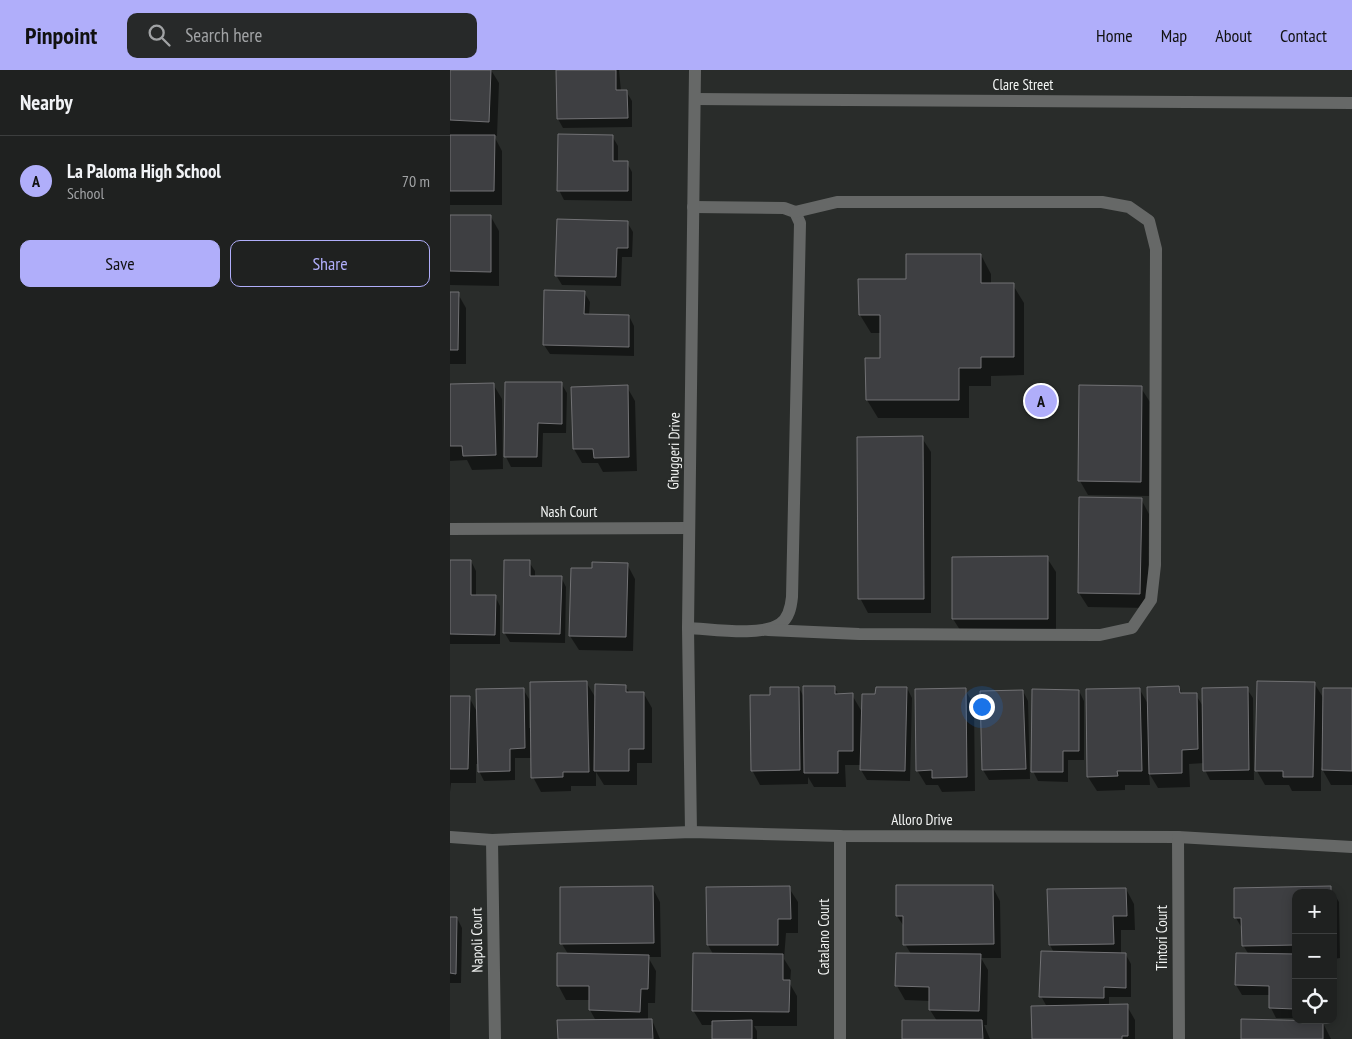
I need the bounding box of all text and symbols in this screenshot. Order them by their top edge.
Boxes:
search box [127,13,477,58]
text: Pinpoint [25,20,97,51]
icon: search [145,21,173,49]
text: Search here [185,23,262,47]
text: Home [1096,24,1133,47]
text: Map [1161,24,1187,47]
text: About [1215,24,1252,47]
text: Contact [1280,24,1327,47]
street label: Clare Street [993,75,1053,94]
text: Nearby [20,89,73,116]
text: La Paloma High School [67,159,221,183]
text: A [32,171,40,191]
text: 70 m [402,171,430,191]
text: School [67,183,104,203]
button: Save [20,240,220,287]
button: Share [230,240,430,287]
pin: A [1025,382,1057,420]
street label: Ghuggeri Drive [663,412,684,490]
street label: Nash Court [541,502,597,521]
your location [969,694,995,720]
street label: Alloro Drive [891,810,953,829]
map controls [1292,889,1337,1024]
button: + [1292,889,1337,934]
street label: Catalano Court [814,899,833,975]
street label: Tintori Court [1152,905,1171,971]
street label: Napoli Court [466,907,487,973]
button: − [1292,934,1337,979]
button: locate [1292,979,1337,1024]

